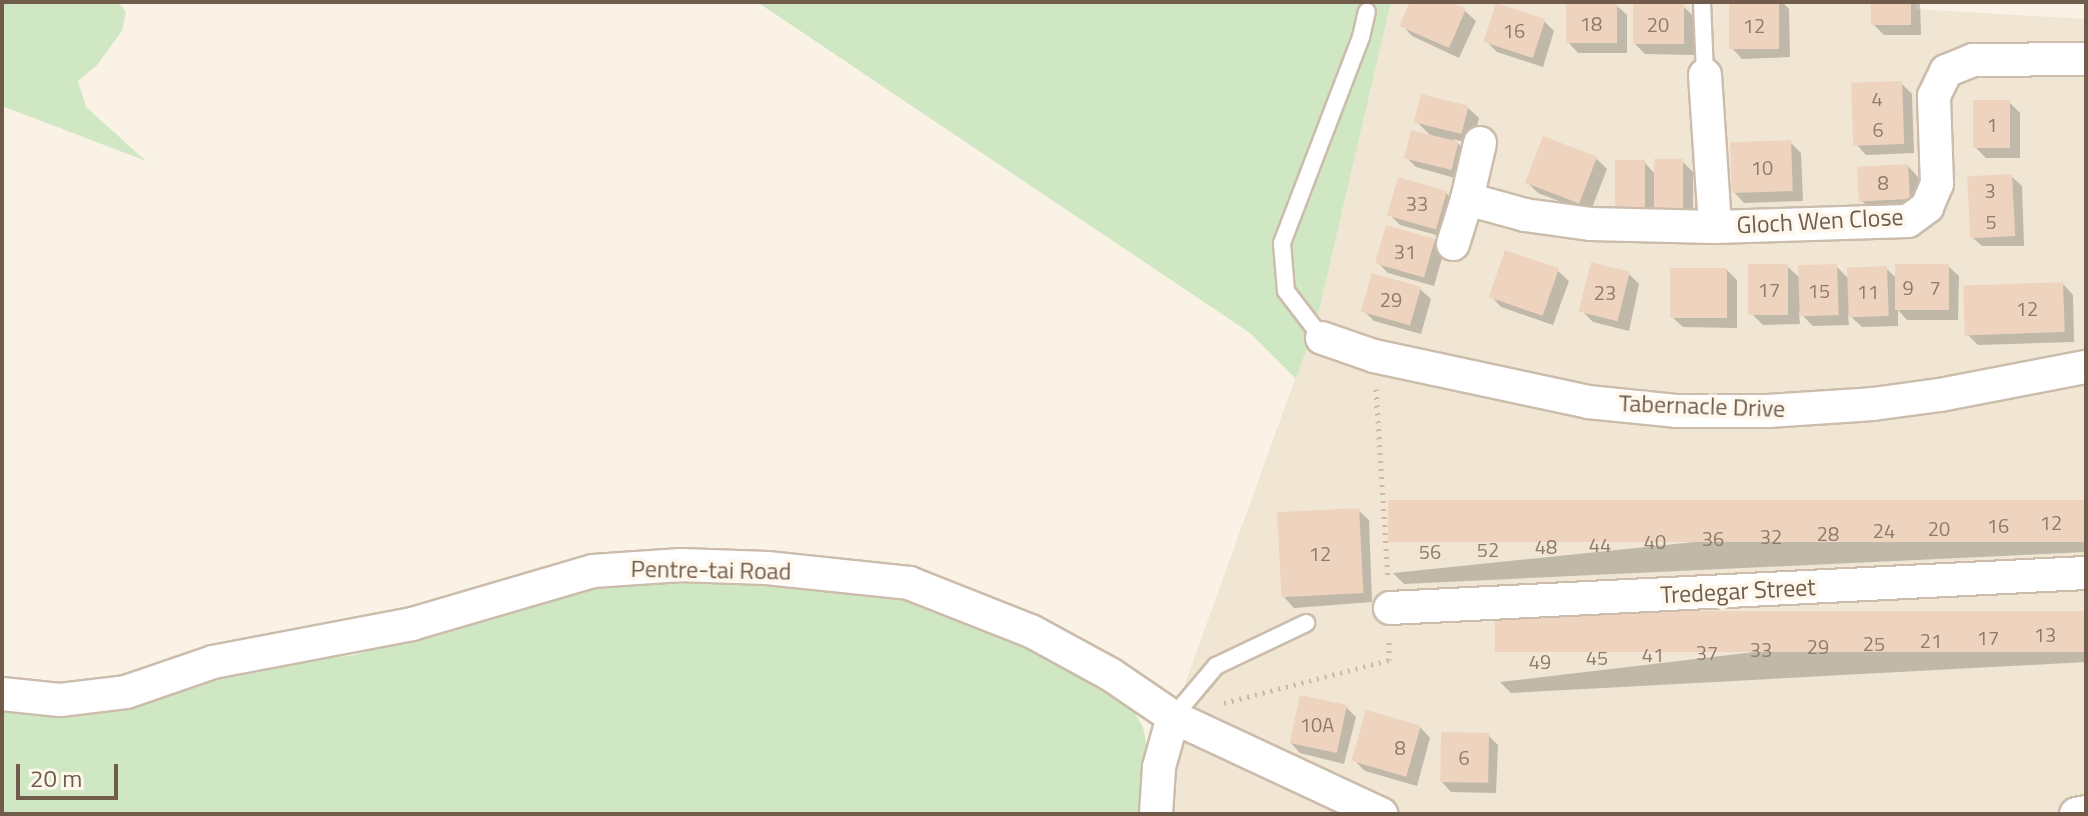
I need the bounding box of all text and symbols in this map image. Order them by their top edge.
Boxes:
house number: 18 [1580,11,1602,35]
house number: 20 [1647,12,1669,36]
house number: 12 [1743,13,1765,37]
house number: 16 [1503,18,1525,42]
house number: 4 [1871,86,1883,110]
house number: 1 [1986,112,1998,136]
house number: 6 [1872,117,1884,141]
house number: 10 [1751,155,1773,179]
house number: 8 [1877,170,1889,194]
house number: 3 [1984,178,1996,202]
house number: 33 [1406,191,1428,215]
street label: Gloch Wen Close [1736,202,1904,240]
house number: 5 [1985,209,1997,233]
house number: 31 [1394,239,1416,263]
house number: 9 [1902,275,1914,299]
house number: 7 [1929,275,1941,299]
house number: 17 [1758,277,1780,301]
house number: 15 [1808,278,1830,302]
house number: 11 [1857,279,1879,303]
house number: 23 [1594,280,1616,304]
house number: 29 [1380,287,1402,311]
house number: 12 [2016,296,2038,320]
street label: Tabernacle Drive [1618,389,1786,423]
house number: 12 [2040,510,2062,534]
house number: 16 [1987,513,2009,537]
house number: 20 [1928,516,1950,540]
house number: 24 [1873,518,1895,542]
house number: 28 [1817,521,1839,545]
house number: 32 [1760,524,1782,548]
house number: 36 [1702,526,1724,550]
house number: 40 [1644,529,1666,553]
house number: 44 [1589,532,1611,556]
house number: 48 [1535,534,1557,558]
house number: 52 [1477,537,1499,561]
house number: 56 [1419,539,1441,563]
house number: 12 [1309,541,1331,565]
street label: Pentre-tai Road [630,554,792,586]
street label: Tredegar Street [1660,573,1816,609]
house number: 13 [2034,622,2056,646]
house number: 17 [1977,625,1999,649]
house number: 21 [1920,628,1942,652]
house number: 25 [1863,631,1885,655]
house number: 29 [1807,634,1829,658]
house number: 33 [1750,637,1772,661]
house number: 37 [1696,640,1718,664]
house number: 41 [1642,642,1664,666]
house number: 45 [1586,645,1608,669]
house number: 49 [1529,649,1551,673]
house number: 10A [1300,712,1334,736]
house number: 8 [1394,735,1406,759]
house number: 6 [1458,745,1470,769]
scale bar [20,748,122,798]
text: 20 m [30,760,82,796]

